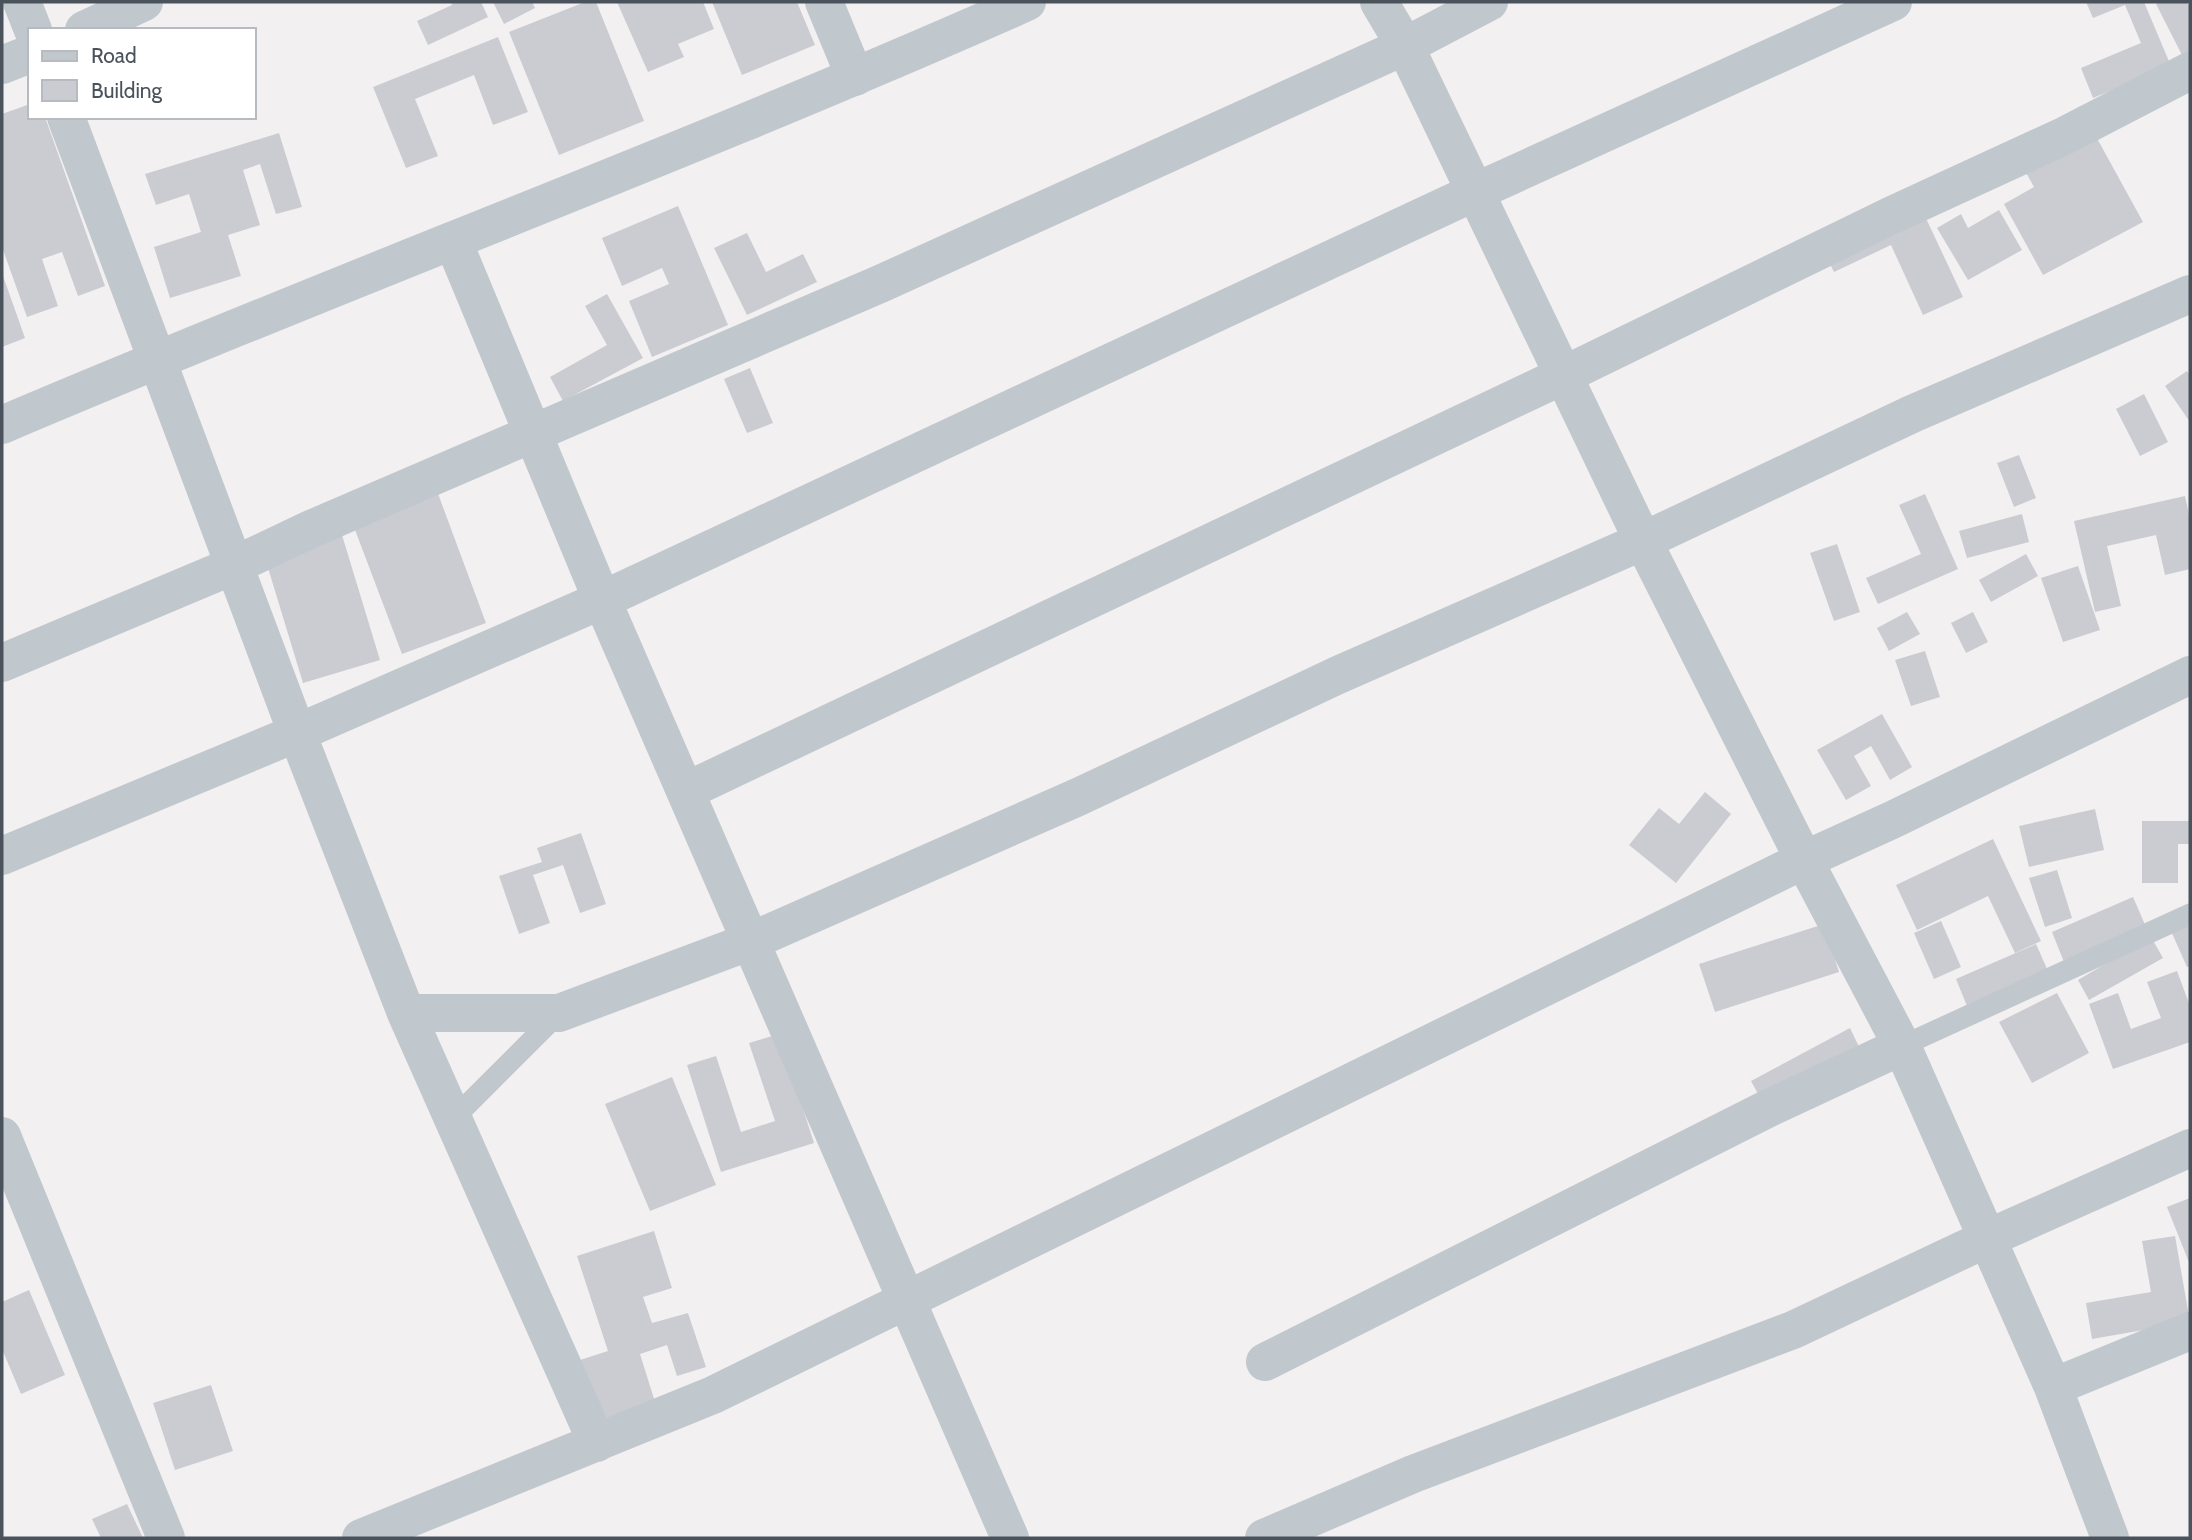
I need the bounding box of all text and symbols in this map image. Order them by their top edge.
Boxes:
legend [28,28,256,119]
text: Road [91,43,137,68]
text: Building [91,78,163,103]

